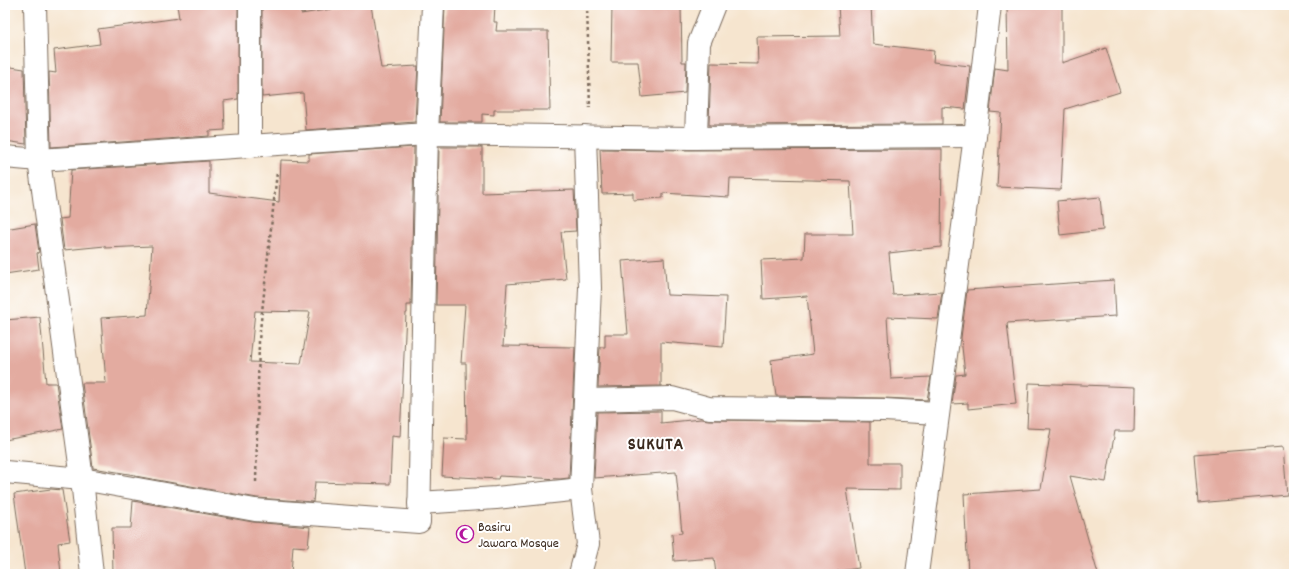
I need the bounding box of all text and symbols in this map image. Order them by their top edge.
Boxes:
district label: SUKUTA [628,433,684,458]
place label: Basiru Jawara Mosque [478,518,559,554]
mosque icon: Basiru Jawara Mosque [455,524,475,544]

